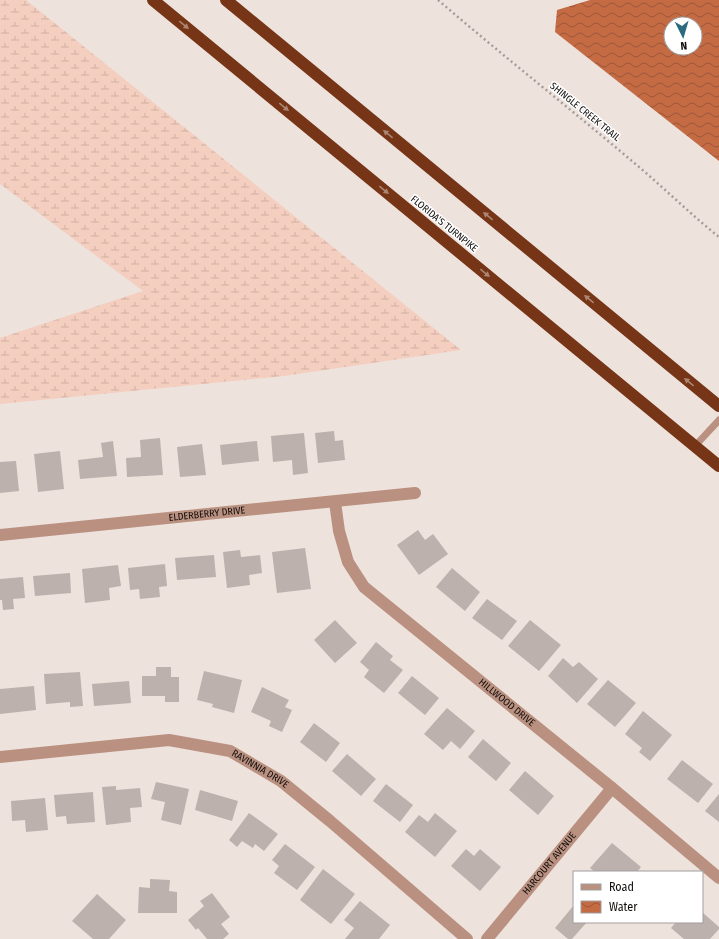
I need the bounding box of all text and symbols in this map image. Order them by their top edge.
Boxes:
north arrow [663,16,703,56]
one-way arrow [178,20,189,29]
text: N [680,39,688,52]
street label: SHINGLE CREEK TRAIL [547,80,623,144]
one-way arrow [278,103,289,112]
one-way arrow [383,129,393,138]
one-way arrow [379,186,390,195]
street label: FLORIDA'S TURNPIKE [408,193,480,255]
one-way arrow [483,212,494,221]
one-way arrow [479,268,490,277]
one-way arrow [583,295,594,303]
one-way arrow [684,377,694,386]
street label: ELDERBERRY DRIVE [168,504,246,524]
street label: HILLWOOD DRIVE [476,676,538,729]
street label: RAVINNIA DRIVE [230,747,291,791]
street label: HARCOURT AVENUE [520,830,579,897]
legend [573,871,703,923]
text: Road [609,880,634,894]
text: Water [609,900,638,914]

